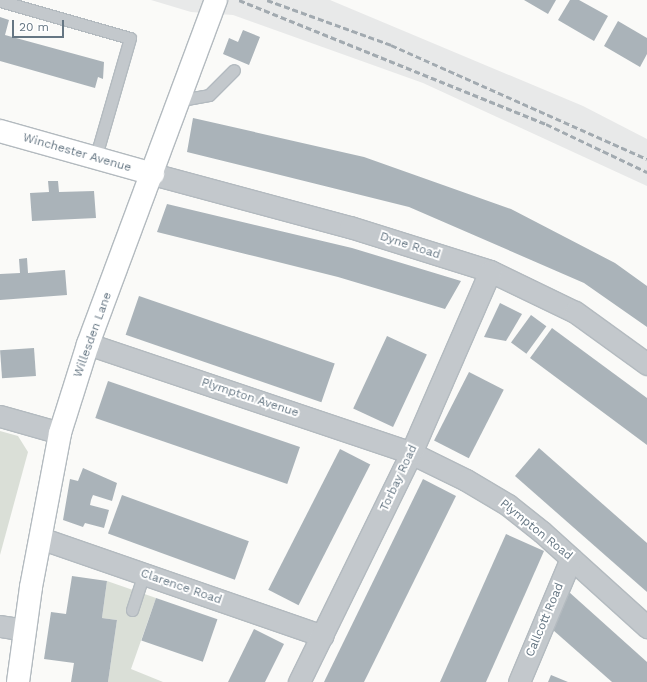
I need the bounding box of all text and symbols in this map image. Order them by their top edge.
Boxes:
scale bar [14,12,66,38]
text: 20 m [19,20,49,34]
street label: Winchester Avenue [21,131,133,175]
street label: Dyne Road [378,229,442,263]
street label: Willesden Lane [71,290,115,380]
street label: Plympton Avenue [199,375,301,421]
street label: Torbay Road [377,443,421,513]
street label: Plympton Road [497,496,575,564]
street label: Clarence Road [139,566,223,608]
street label: Callcott Road [523,581,567,659]

